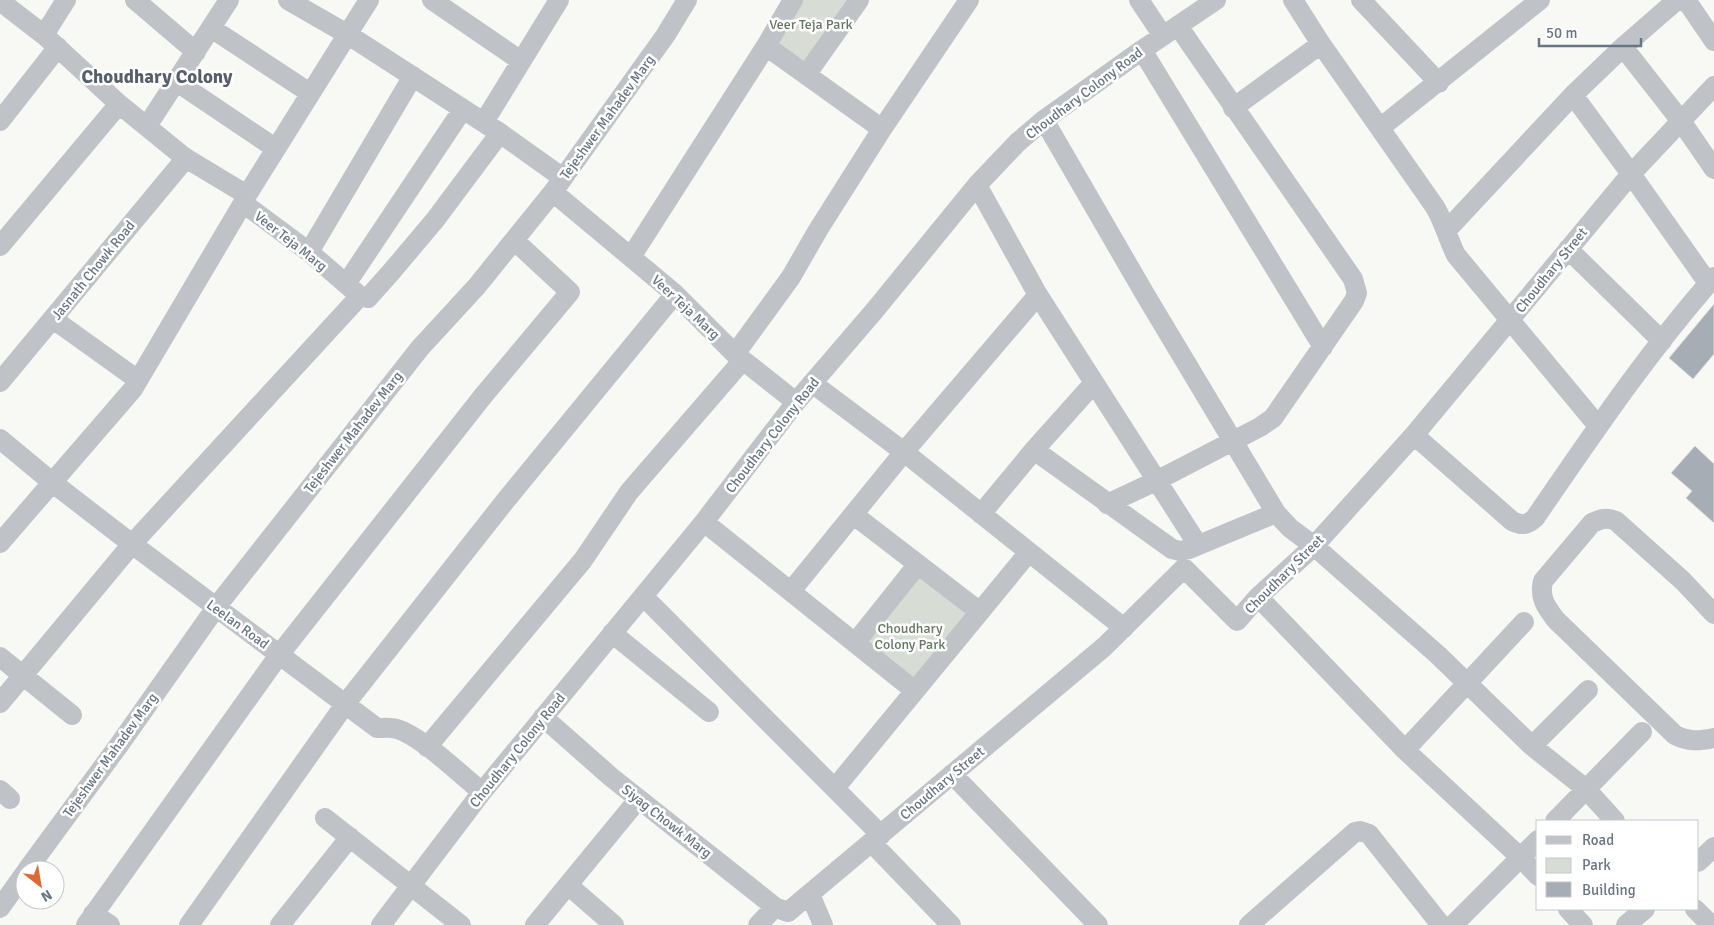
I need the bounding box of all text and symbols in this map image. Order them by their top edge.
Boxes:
scale bar [1539,15,1642,47]
park label: Veer Teja Park [769,16,853,33]
text: 50 m [1546,24,1577,42]
street label: Choudhary Colony Road [1022,44,1146,143]
street label: Tejeshwer Mahadev Marg [556,52,658,183]
district label: Choudhary Colony [81,65,233,89]
street label: Veer Teja Marg [251,208,330,275]
street label: Jasnath Chowk Road [48,217,139,323]
street label: Choudhary Street [1512,224,1591,316]
street label: Veer Teja Marg [648,271,723,343]
street label: Tejeshwer Mahadev Marg [301,368,406,497]
street label: Choudhary Colony Road [722,374,823,497]
street label: Choudhary Street [1241,531,1327,617]
street label: Leelan Road [203,596,272,653]
park label: Choudhary Colony Park [875,620,945,653]
street label: Tejeshwer Mahadev Marg [59,690,161,821]
street label: Choudhary Colony Road [466,690,569,811]
street label: Choudhary Street [897,743,988,824]
street label: Siyag Chowk Marg [618,781,715,862]
legend [1536,820,1699,910]
text: Road [1582,831,1614,849]
text: Park [1582,856,1611,874]
north arrow [15,860,65,910]
text: Building [1582,881,1636,899]
text: N [38,886,55,906]

